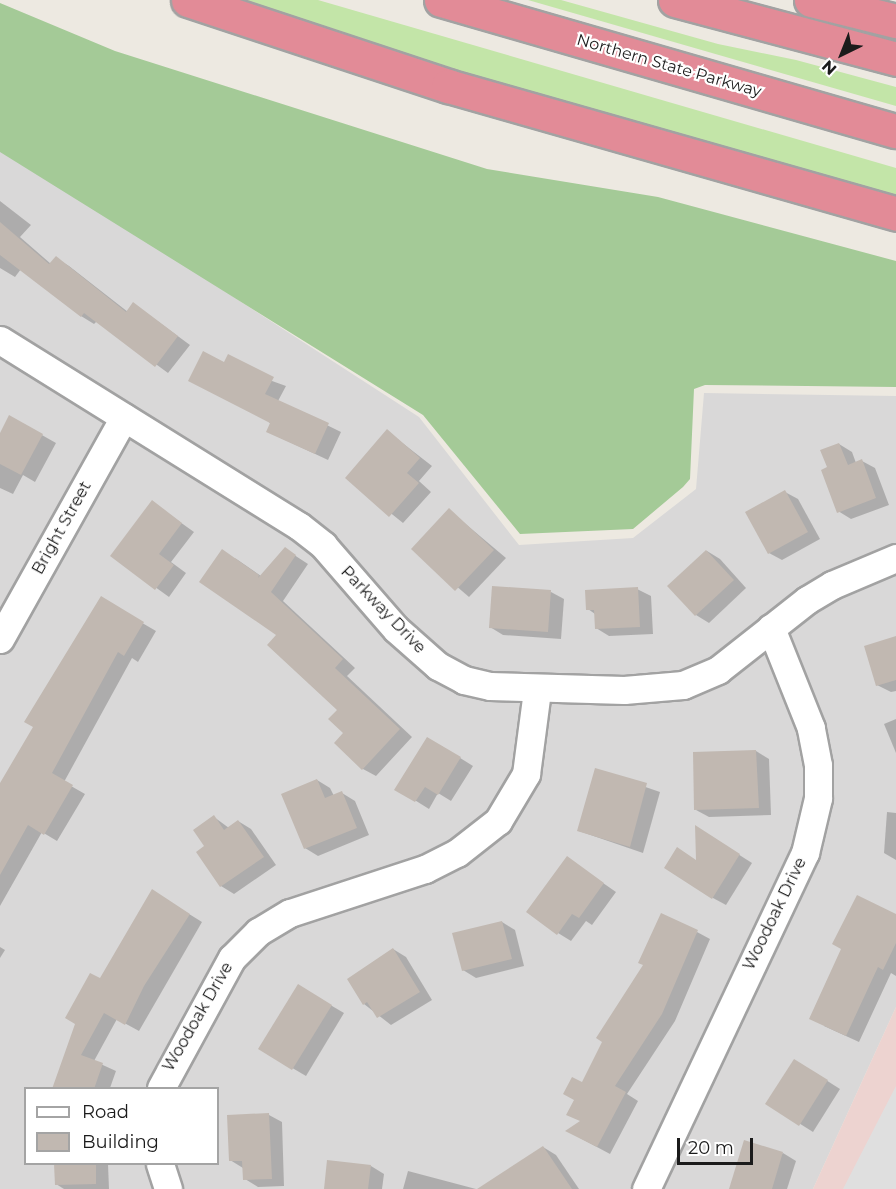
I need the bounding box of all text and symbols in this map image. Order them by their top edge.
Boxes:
north arrow [812,24,872,84]
street label: Northern State Parkway [574,30,764,102]
text: N [818,56,841,79]
street label: Bright Street [29,478,95,578]
street label: Parkway Drive [337,562,429,658]
street label: Woodoak Drive [739,855,811,973]
street label: Woodoak Drive [159,959,237,1075]
legend [24,1087,219,1165]
text: Road [82,1101,129,1123]
scale bar [680,1126,756,1164]
text: Building [82,1131,159,1153]
text: 20 m [688,1137,734,1159]

